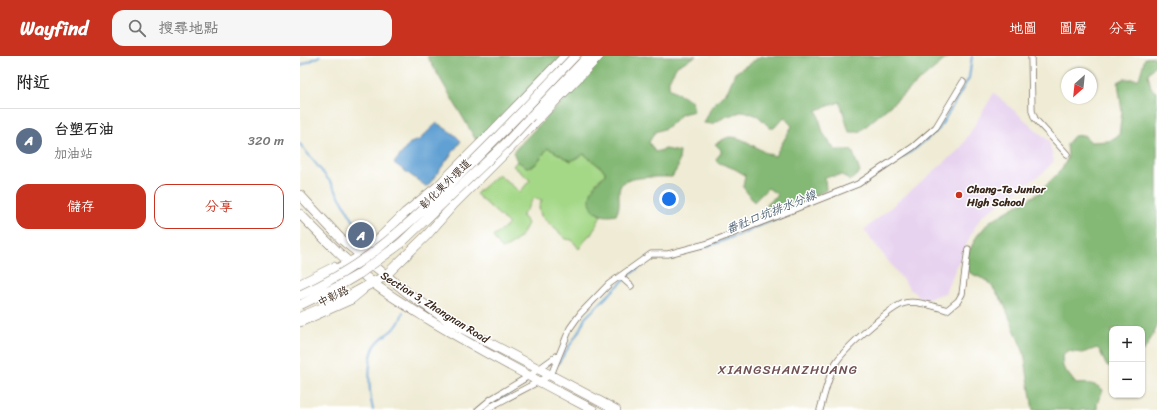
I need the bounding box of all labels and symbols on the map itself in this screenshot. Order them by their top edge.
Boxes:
north arrow [1061,68,1097,104]
street label: 彰化東外環道 [415,155,476,214]
place label: Chang-Te Junior High School [966,180,1047,212]
water label: 番社口坑排水分線 [722,183,821,240]
your location [659,189,679,209]
marker: Chang-Te Junior High School [954,190,964,200]
pin: A [348,220,374,250]
street label: Section 3, Zhangnan Road [377,266,494,349]
street label: 中彰路 [314,281,352,312]
district label: XIANGSHANZHUANG [717,358,858,381]

